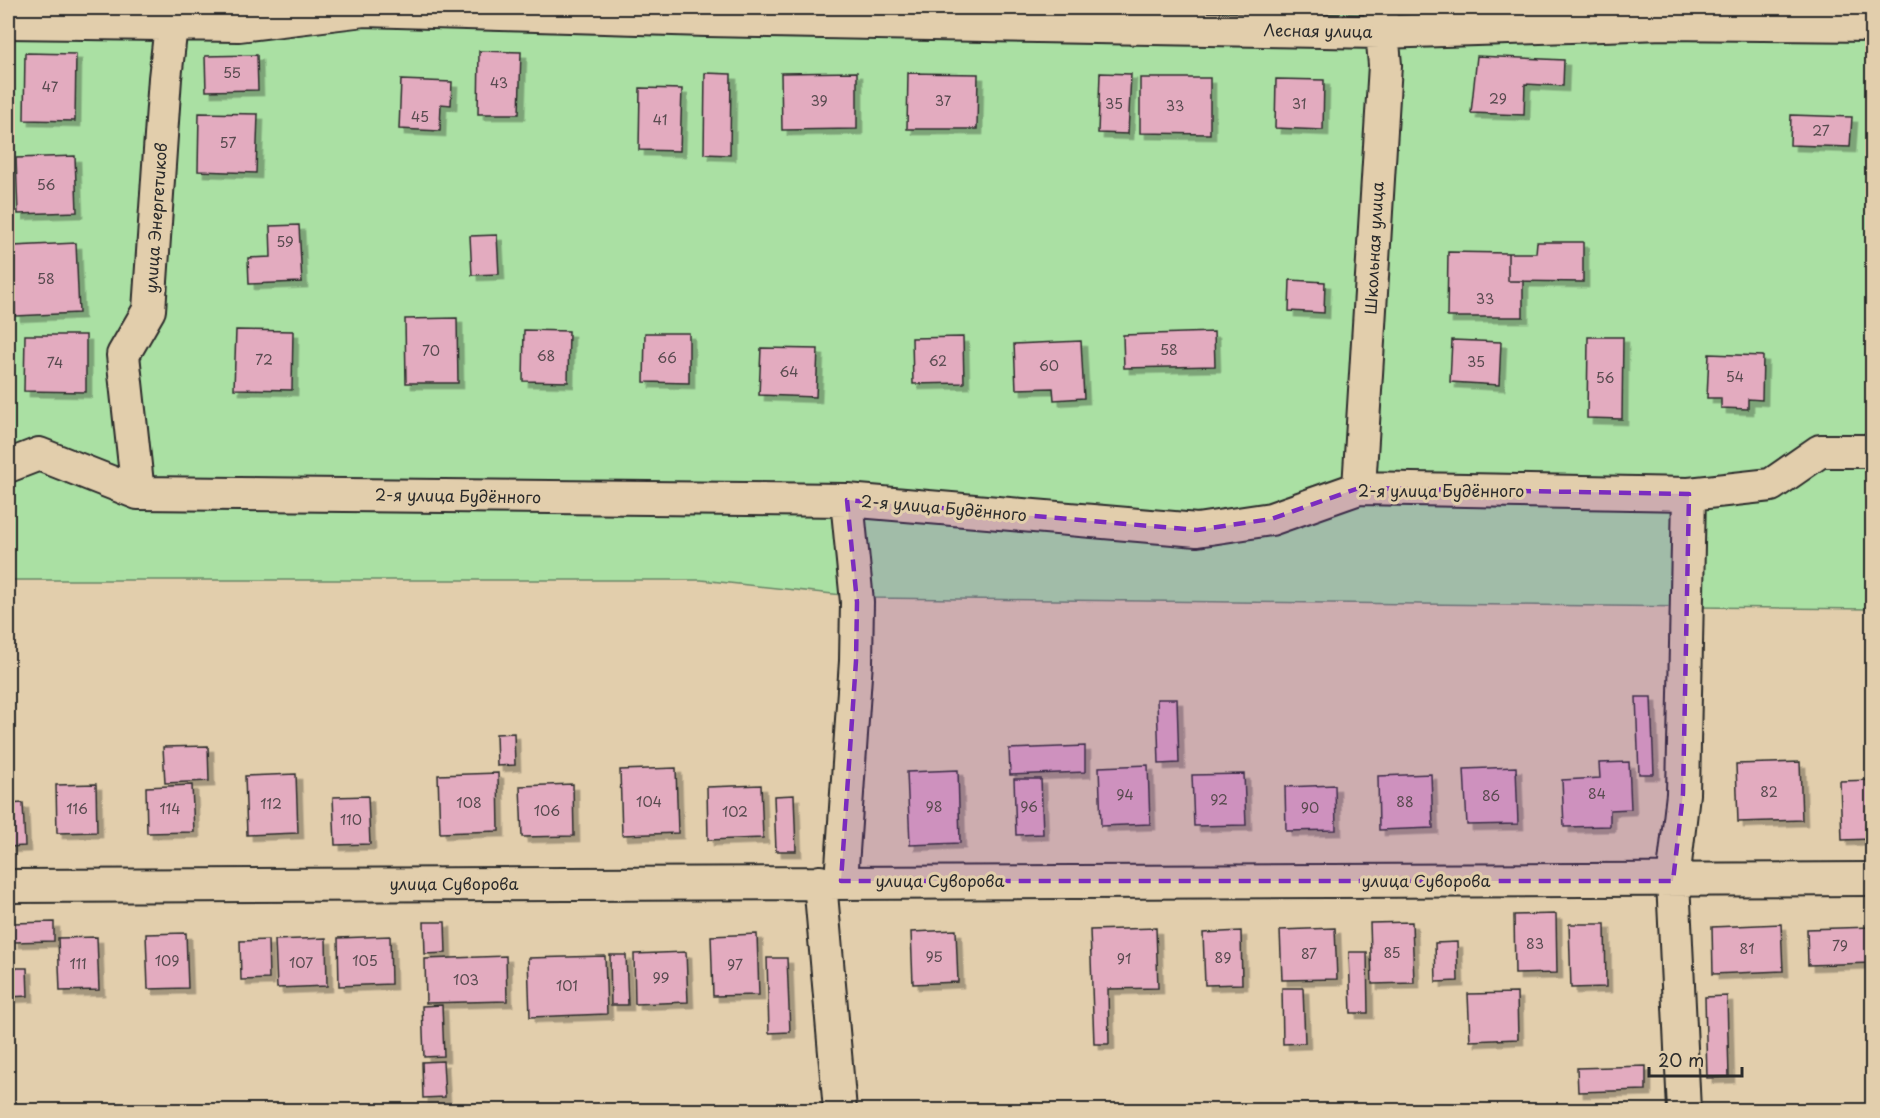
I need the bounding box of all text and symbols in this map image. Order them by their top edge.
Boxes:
street label: Лесная улица [1263,17,1373,43]
house number: 55 [223,62,241,83]
house number: 43 [490,72,508,93]
house number: 47 [42,76,59,97]
house number: 29 [1489,88,1507,109]
house number: 39 [810,90,828,111]
house number: 37 [935,90,952,111]
house number: 35 [1105,93,1123,114]
house number: 31 [1292,93,1306,114]
house number: 33 [1166,95,1184,116]
house number: 45 [411,106,429,127]
house number: 41 [653,109,667,130]
house number: 27 [1812,120,1830,141]
house number: 57 [220,132,236,153]
street label: улица Энергетиков [138,142,172,294]
house number: 56 [37,174,56,195]
street label: Школьная улица [1358,181,1388,315]
house number: 59 [276,231,294,252]
house number: 58 [37,268,55,289]
house number: 33 [1476,288,1494,309]
house number: 58 [1160,339,1178,360]
house number: 70 [422,340,440,361]
house number: 68 [537,345,555,366]
house number: 66 [657,347,677,368]
house number: 72 [255,349,273,370]
house number: 62 [929,350,947,371]
house number: 35 [1467,351,1485,372]
house number: 74 [47,352,63,373]
house number: 60 [1039,355,1059,376]
house number: 64 [779,361,799,382]
house number: 54 [1726,366,1744,387]
house number: 56 [1596,367,1615,388]
street label: 2-я улица Будённого [1358,478,1524,502]
street label: 2-я улица Будённого [375,482,541,508]
street label: 2-я улица Будённого [860,488,1028,526]
house number: 82 [1760,781,1778,802]
house number: 84 [1588,783,1606,804]
house number: 94 [1116,784,1134,805]
house number: 86 [1482,785,1500,806]
house number: 92 [1210,789,1228,810]
house number: 104 [636,791,662,812]
house number: 88 [1396,791,1414,812]
house number: 108 [456,792,482,813]
house number: 112 [260,793,282,814]
house number: 98 [926,796,942,817]
house number: 96 [1020,796,1038,817]
house number: 90 [1301,797,1319,818]
house number: 116 [66,798,88,819]
house number: 114 [160,798,181,819]
house number: 106 [534,800,560,821]
house number: 102 [722,801,748,822]
house number: 110 [340,809,362,830]
street label: улица Суворова [875,868,1005,892]
street label: улица Суворова [1361,868,1491,892]
street label: улица Суворова [389,871,519,895]
house number: 83 [1526,933,1544,954]
house number: 79 [1832,935,1848,956]
house number: 81 [1740,938,1754,959]
house number: 85 [1383,942,1401,963]
house number: 87 [1301,943,1317,964]
house number: 95 [925,946,943,967]
house number: 89 [1215,947,1231,968]
house number: 91 [1117,948,1131,969]
house number: 109 [155,950,179,971]
house number: 105 [352,950,378,971]
house number: 107 [289,952,313,973]
house number: 111 [69,953,87,974]
house number: 97 [727,954,743,975]
house number: 99 [652,967,670,988]
house number: 103 [453,969,479,990]
house number: 101 [556,975,578,996]
scale bar [1649,1040,1742,1078]
text: 20 m [1658,1046,1704,1073]

